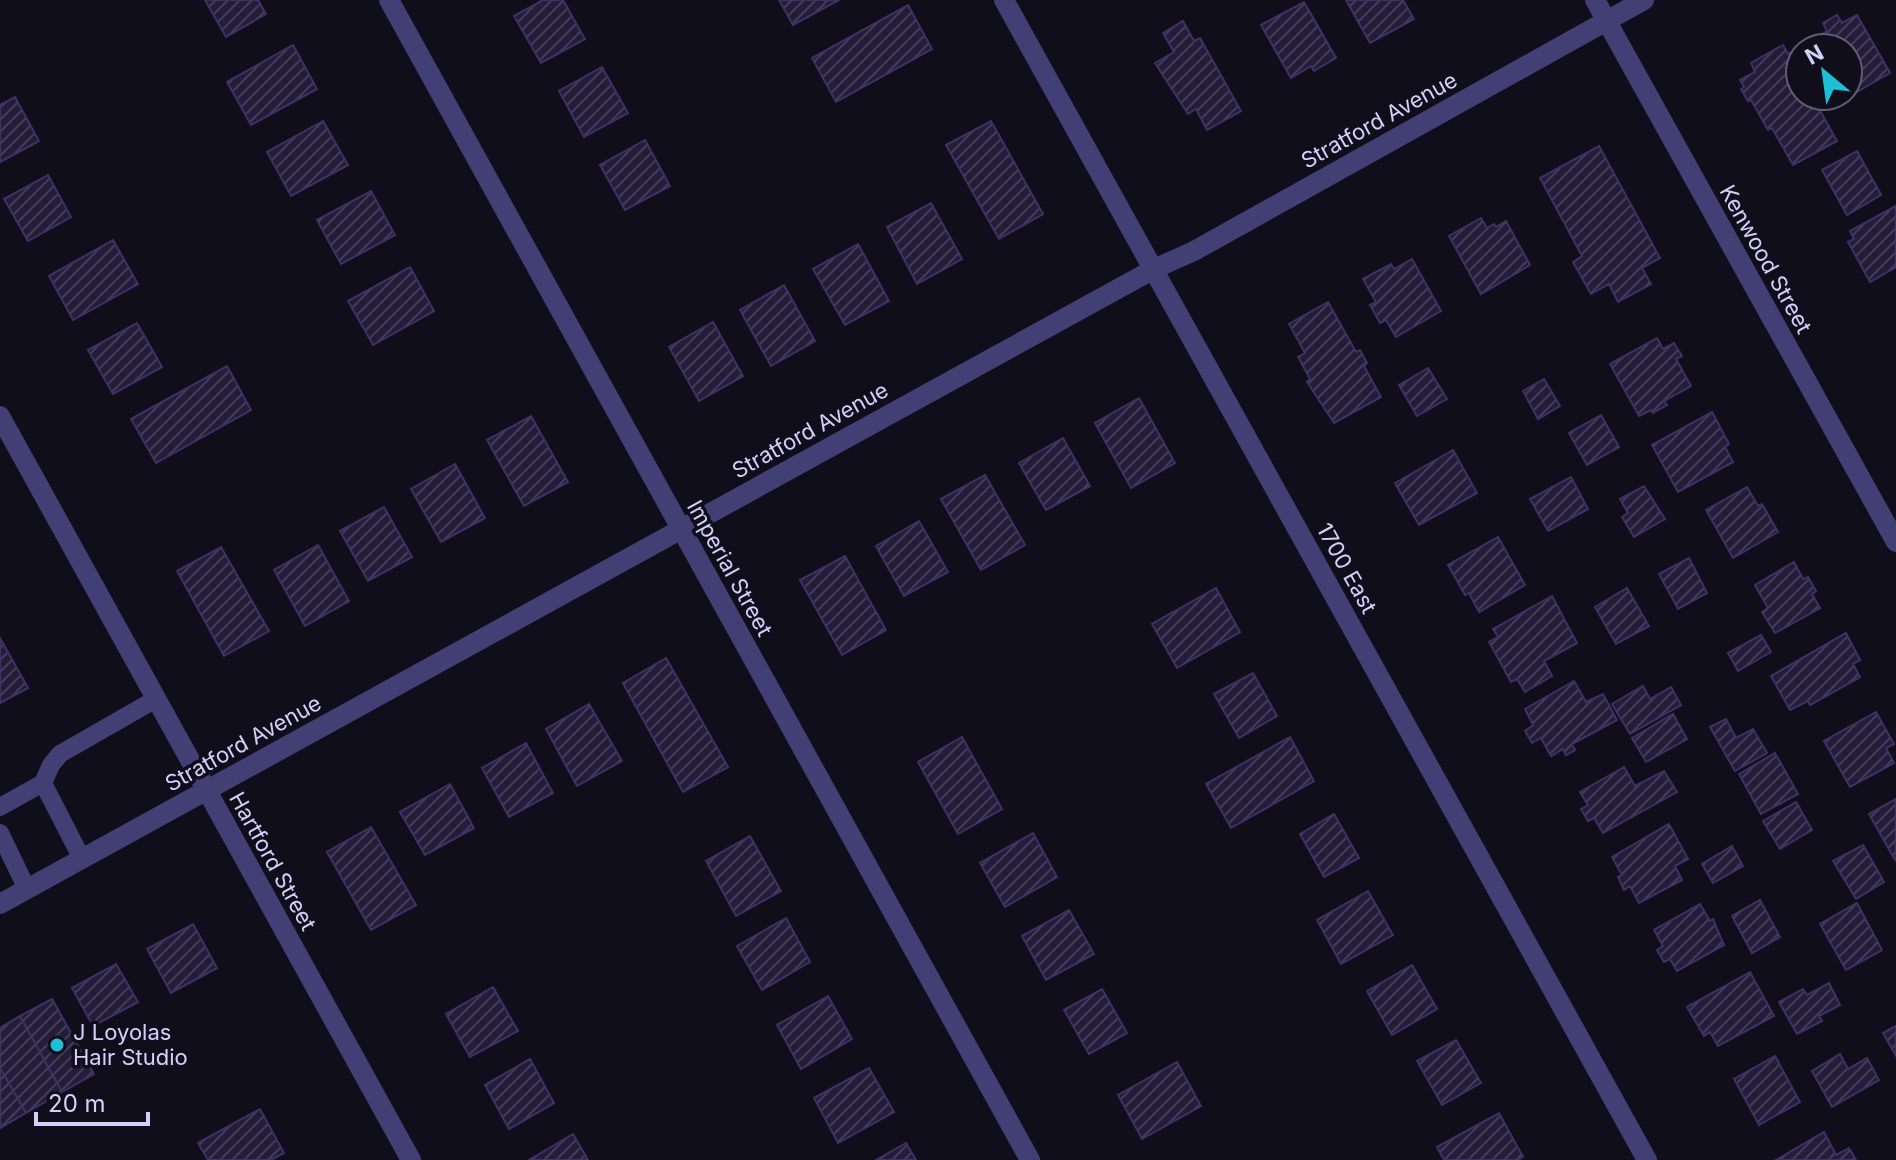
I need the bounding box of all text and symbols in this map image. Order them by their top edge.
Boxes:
north arrow [1784,32,1864,112]
text: N [1801,39,1828,70]
street label: Stratford Avenue [1297,66,1461,174]
street label: Kenwood Street [1715,180,1817,338]
street label: Stratford Avenue [728,376,892,484]
street label: Imperial Street [682,495,778,641]
street label: 1700 East [1312,518,1382,618]
street label: Stratford Avenue [161,689,325,797]
street label: Hartford Street [224,787,322,935]
place label: J Loyolas Hair Studio [73,1019,188,1070]
marker: J Loyolas Hair Studio [48,1036,66,1054]
scale bar [36,1076,148,1126]
text: 20 m [48,1089,106,1118]

